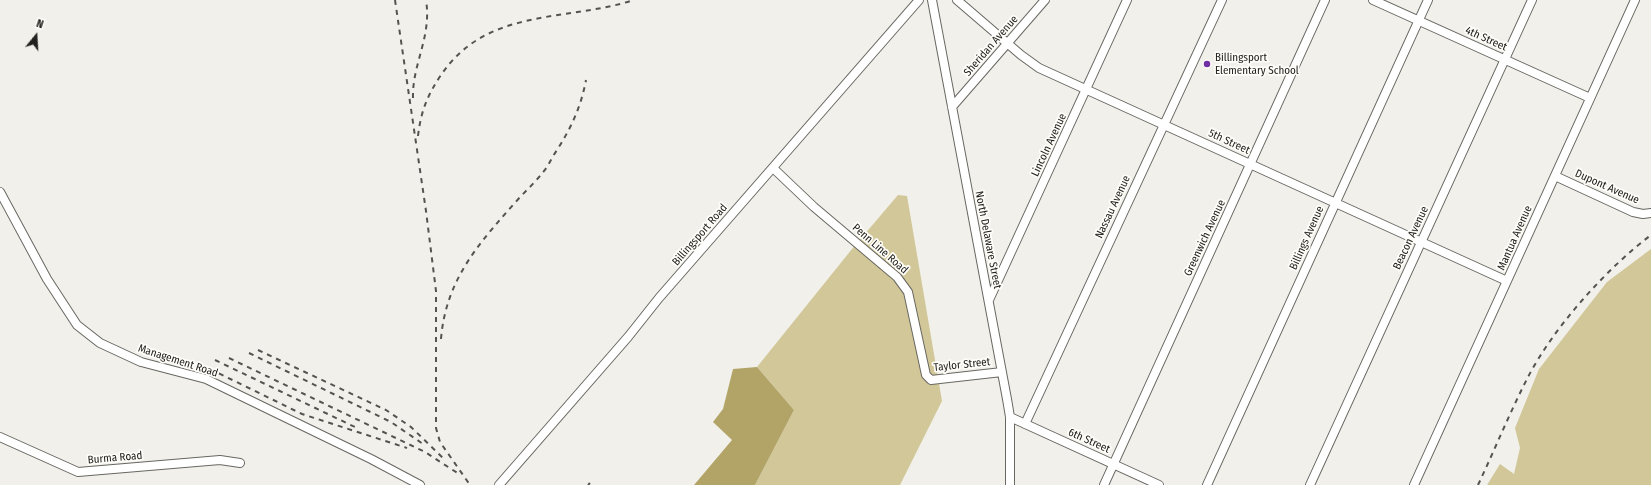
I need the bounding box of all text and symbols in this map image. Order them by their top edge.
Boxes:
street label: Sheridan Avenue [961,13,1021,79]
north arrow [16,16,56,56]
text: N [35,17,45,31]
street label: 4th Street [1463,24,1509,54]
place label: Billingsport Elementary School [1215,51,1299,77]
marker: Billingsport Elementary School [1202,59,1212,69]
street label: Lincoln Avenue [1029,111,1069,179]
street label: 5th Street [1206,127,1252,157]
street label: Dupont Avenue [1573,167,1641,207]
street label: Nassau Avenue [1093,173,1133,241]
street label: North Delaware Street [972,190,1004,290]
street label: Greenwich Avenue [1182,198,1228,278]
street label: Billingsport Road [670,201,730,269]
street label: Billings Avenue [1287,204,1327,272]
street label: Beacon Avenue [1391,204,1431,272]
street label: Mantua Avenue [1495,204,1535,272]
street label: Penn Line Road [850,221,910,277]
street label: Management Road [136,342,220,380]
street label: Taylor Street [933,355,991,375]
street label: 6th Street [1066,426,1112,456]
street label: Burma Road [87,449,143,467]

